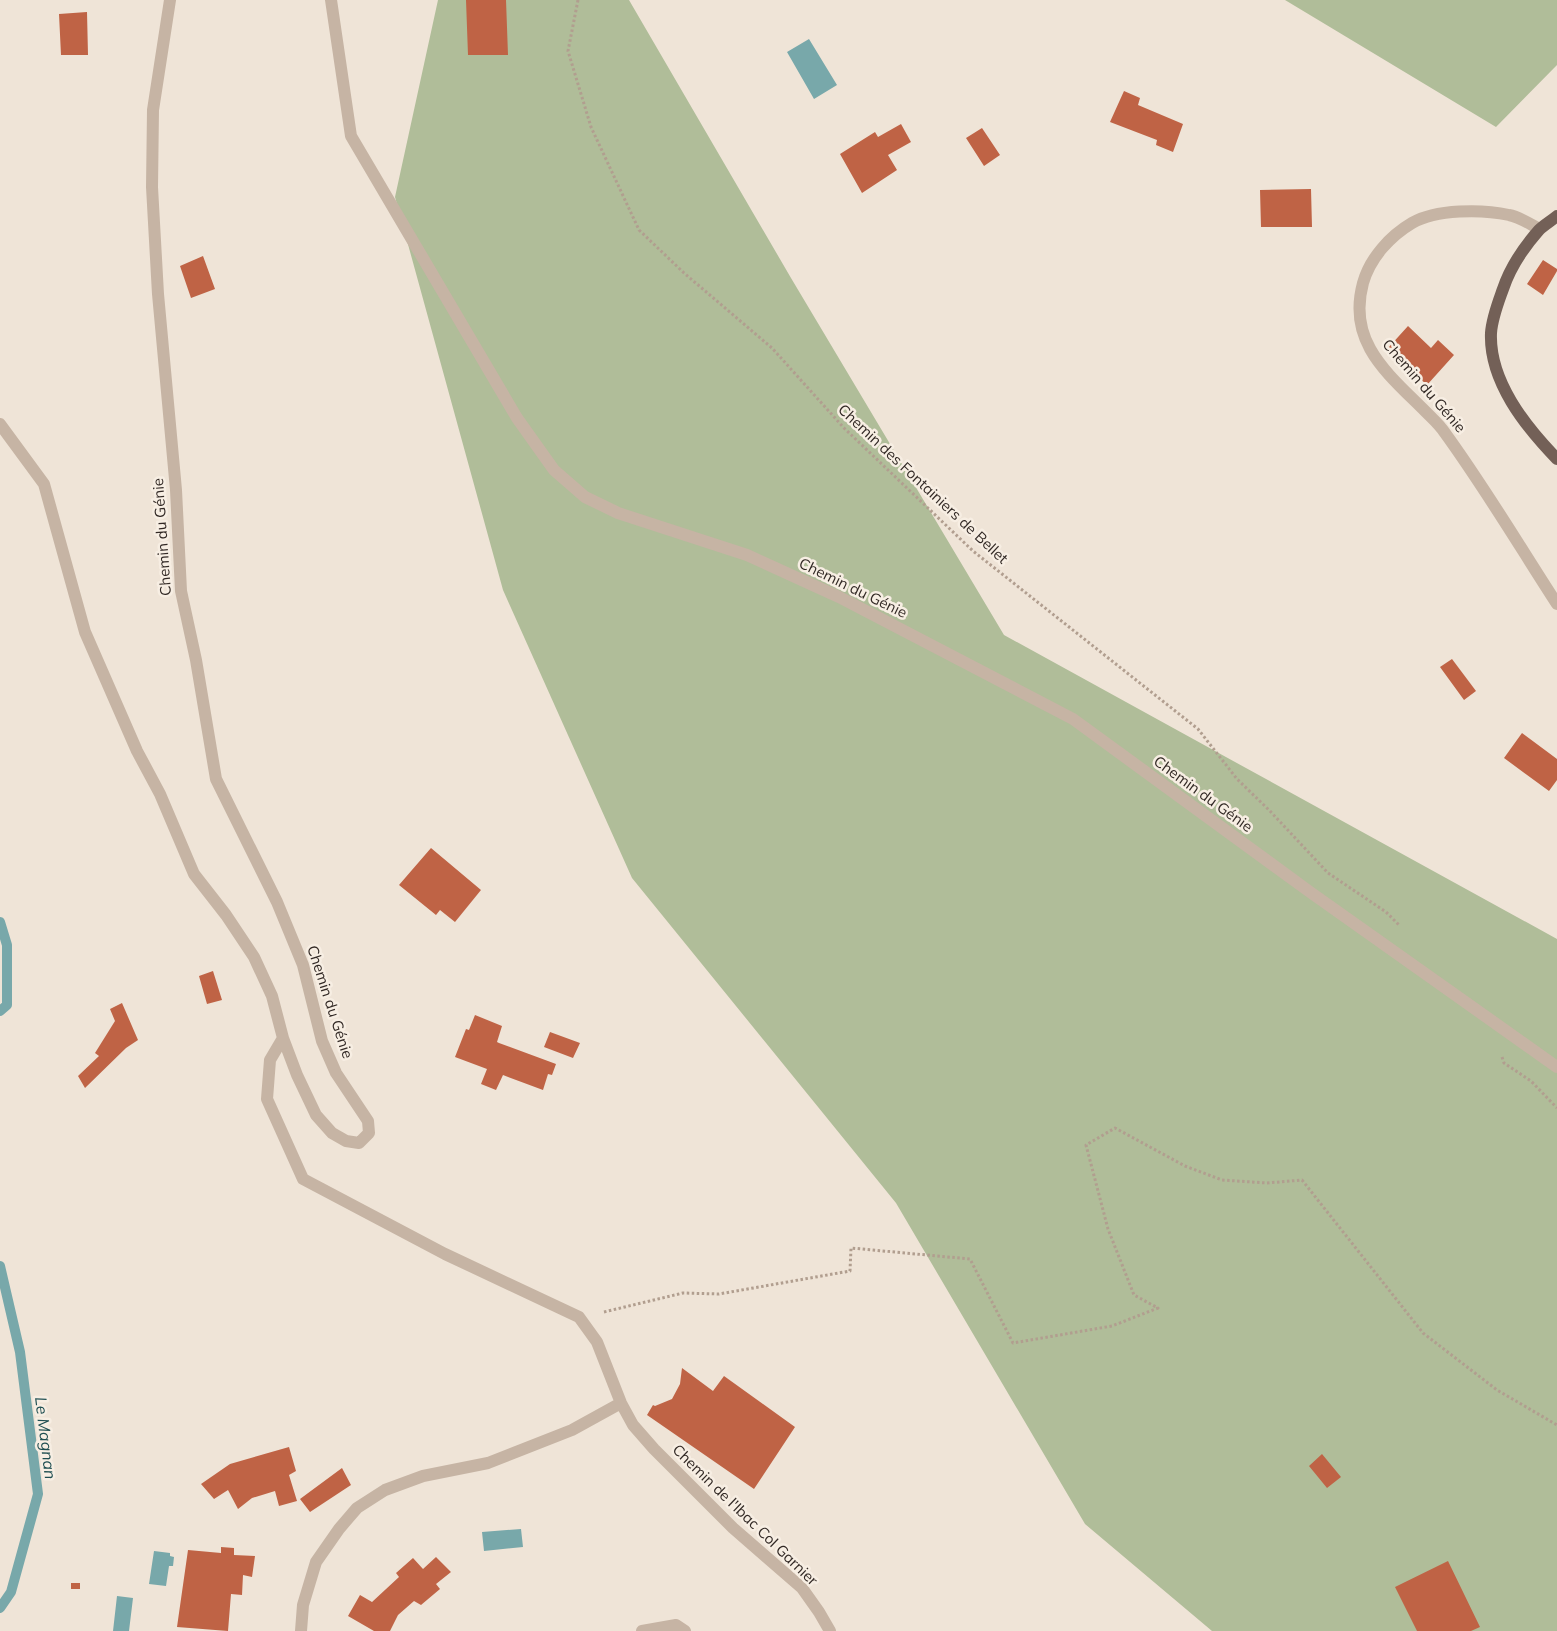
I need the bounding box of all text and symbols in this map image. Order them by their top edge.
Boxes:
street label: Chemin du Génie [1379,335,1470,436]
street label: Chemin des Fontainiers de Bellet [834,400,1012,568]
street label: Chemin du Génie [148,478,175,596]
street label: Chemin du Génie [796,553,910,622]
street label: Chemin du Génie [1150,751,1257,836]
street label: Chemin du Génie [303,943,358,1061]
water label: Le Magnan [31,1396,61,1480]
street label: Chemin de l'Ibac Col Garnier [669,1440,822,1590]

